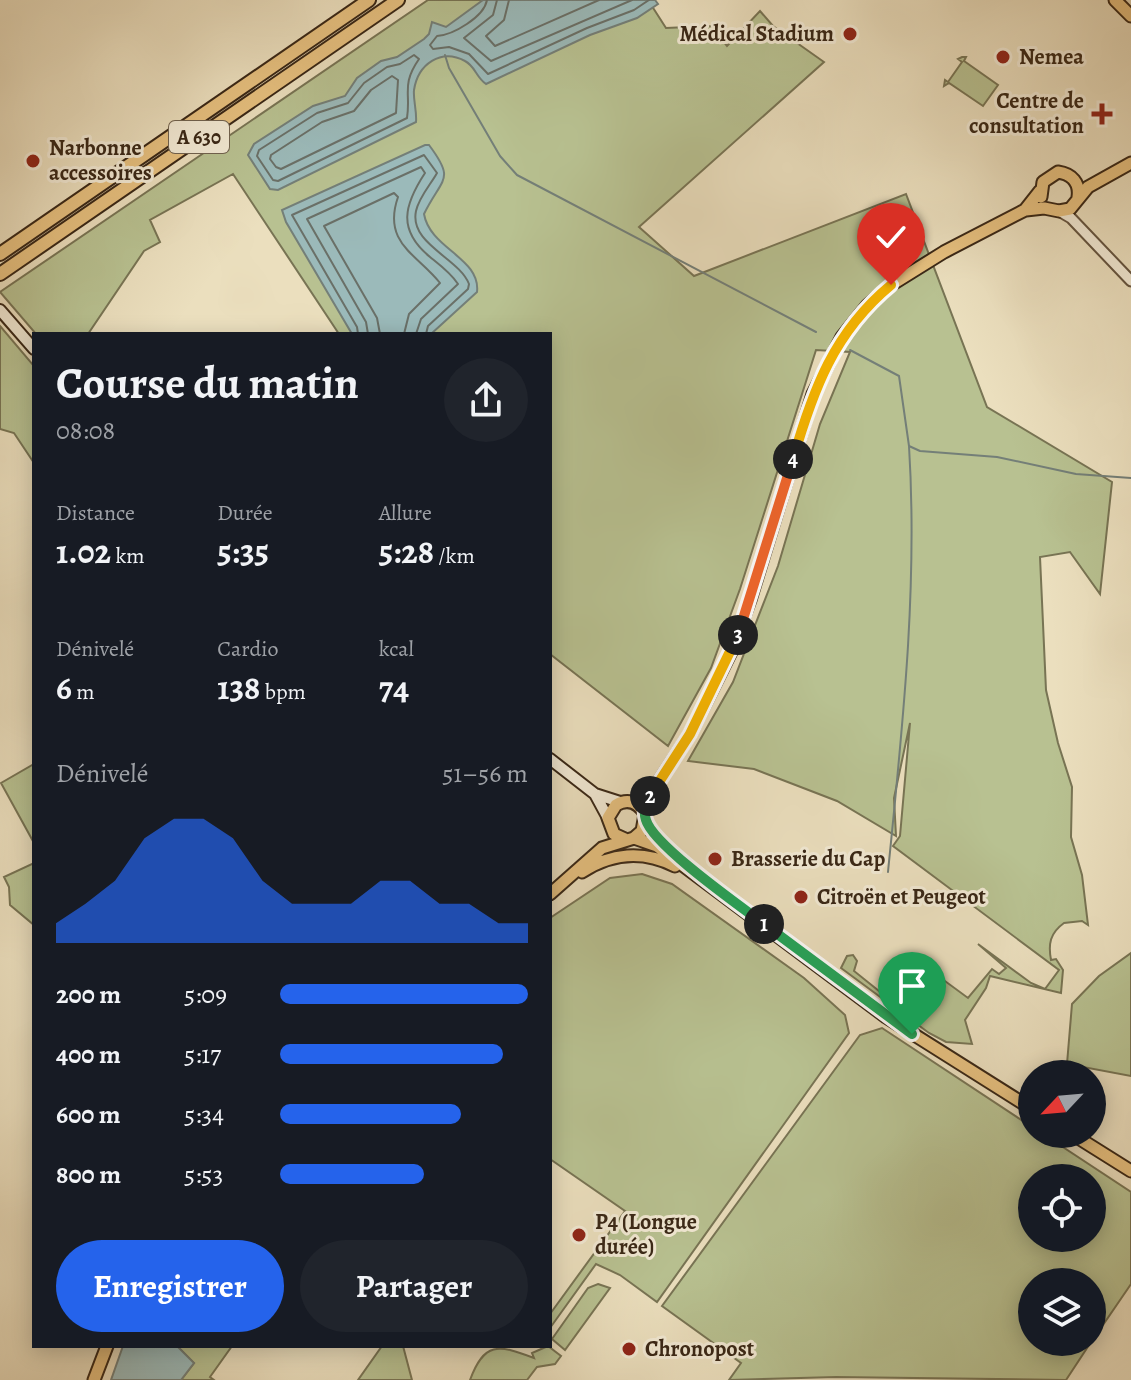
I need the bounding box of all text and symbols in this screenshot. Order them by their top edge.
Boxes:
place label: Médical Stadium [679,19,834,49]
marker: Médical Stadium [841,25,859,43]
place label: Nemea [1019,42,1084,72]
marker: Nemea [994,48,1012,66]
place label: Centre de consultation [969,86,1084,141]
marker: Centre de consultation [1091,103,1113,125]
road number: A 630 [169,121,229,153]
place label: Narbonne accessoires [49,133,152,188]
marker: Narbonne accessoires [24,152,42,170]
pin [857,203,925,285]
icon: check [869,215,913,259]
text: Course du matin [56,353,359,413]
button: share [444,358,528,442]
text: 08:08 [56,413,115,448]
pin: 4 [773,439,813,479]
text: 4 [788,444,798,474]
text: Distance [56,498,135,528]
text: Durée [217,498,273,528]
text: Allure [379,498,432,528]
text: 1.02 [56,528,111,575]
text: 5:35 [217,528,269,575]
text: 5:28 [379,528,434,575]
text: km [111,541,145,571]
text: /km [434,541,475,571]
pin: 3 [718,615,758,655]
text: 3 [733,620,743,650]
text: Dénivelé [56,634,134,664]
text: Cardio [217,634,279,664]
text: kcal [379,634,414,664]
text: 6 [56,664,72,711]
text: 138 [217,664,260,711]
text: 74 [379,664,409,711]
text: m [72,677,95,707]
text: bpm [260,677,306,707]
text: Dénivelé [56,756,148,791]
text: 51–56 m [442,756,528,791]
pin: 2 [630,776,670,816]
text: 2 [645,781,655,811]
place label: Brasserie du Cap [731,844,886,874]
marker: Brasserie du Cap [706,850,724,868]
place label: Citroën et Peugeot [817,882,987,912]
marker: Citroën et Peugeot [792,888,810,906]
pin: 1 [744,904,784,944]
text: 1 [760,909,768,939]
pin [878,952,946,1034]
icon: arrive [890,964,934,1008]
text: 200 m [56,977,121,1012]
text: 5:09 [184,977,227,1012]
text: 400 m [56,1037,121,1072]
text: 5:17 [184,1037,221,1072]
north arrow [1018,1060,1106,1148]
map controls [1018,1060,1106,1356]
text: 600 m [56,1097,121,1132]
text: 5:34 [184,1097,224,1132]
text: 800 m [56,1157,121,1192]
text: 5:53 [184,1157,223,1192]
button: locate [1018,1164,1106,1252]
place label: P4 (Longue durée) [595,1207,697,1262]
marker: P4 (Longue durée) [570,1226,588,1244]
button: Enregistrer [56,1240,284,1332]
button: Partager [300,1240,528,1332]
button: layers [1018,1268,1106,1356]
place label: Chronopost [645,1334,755,1364]
marker: Chronopost [620,1340,638,1358]

